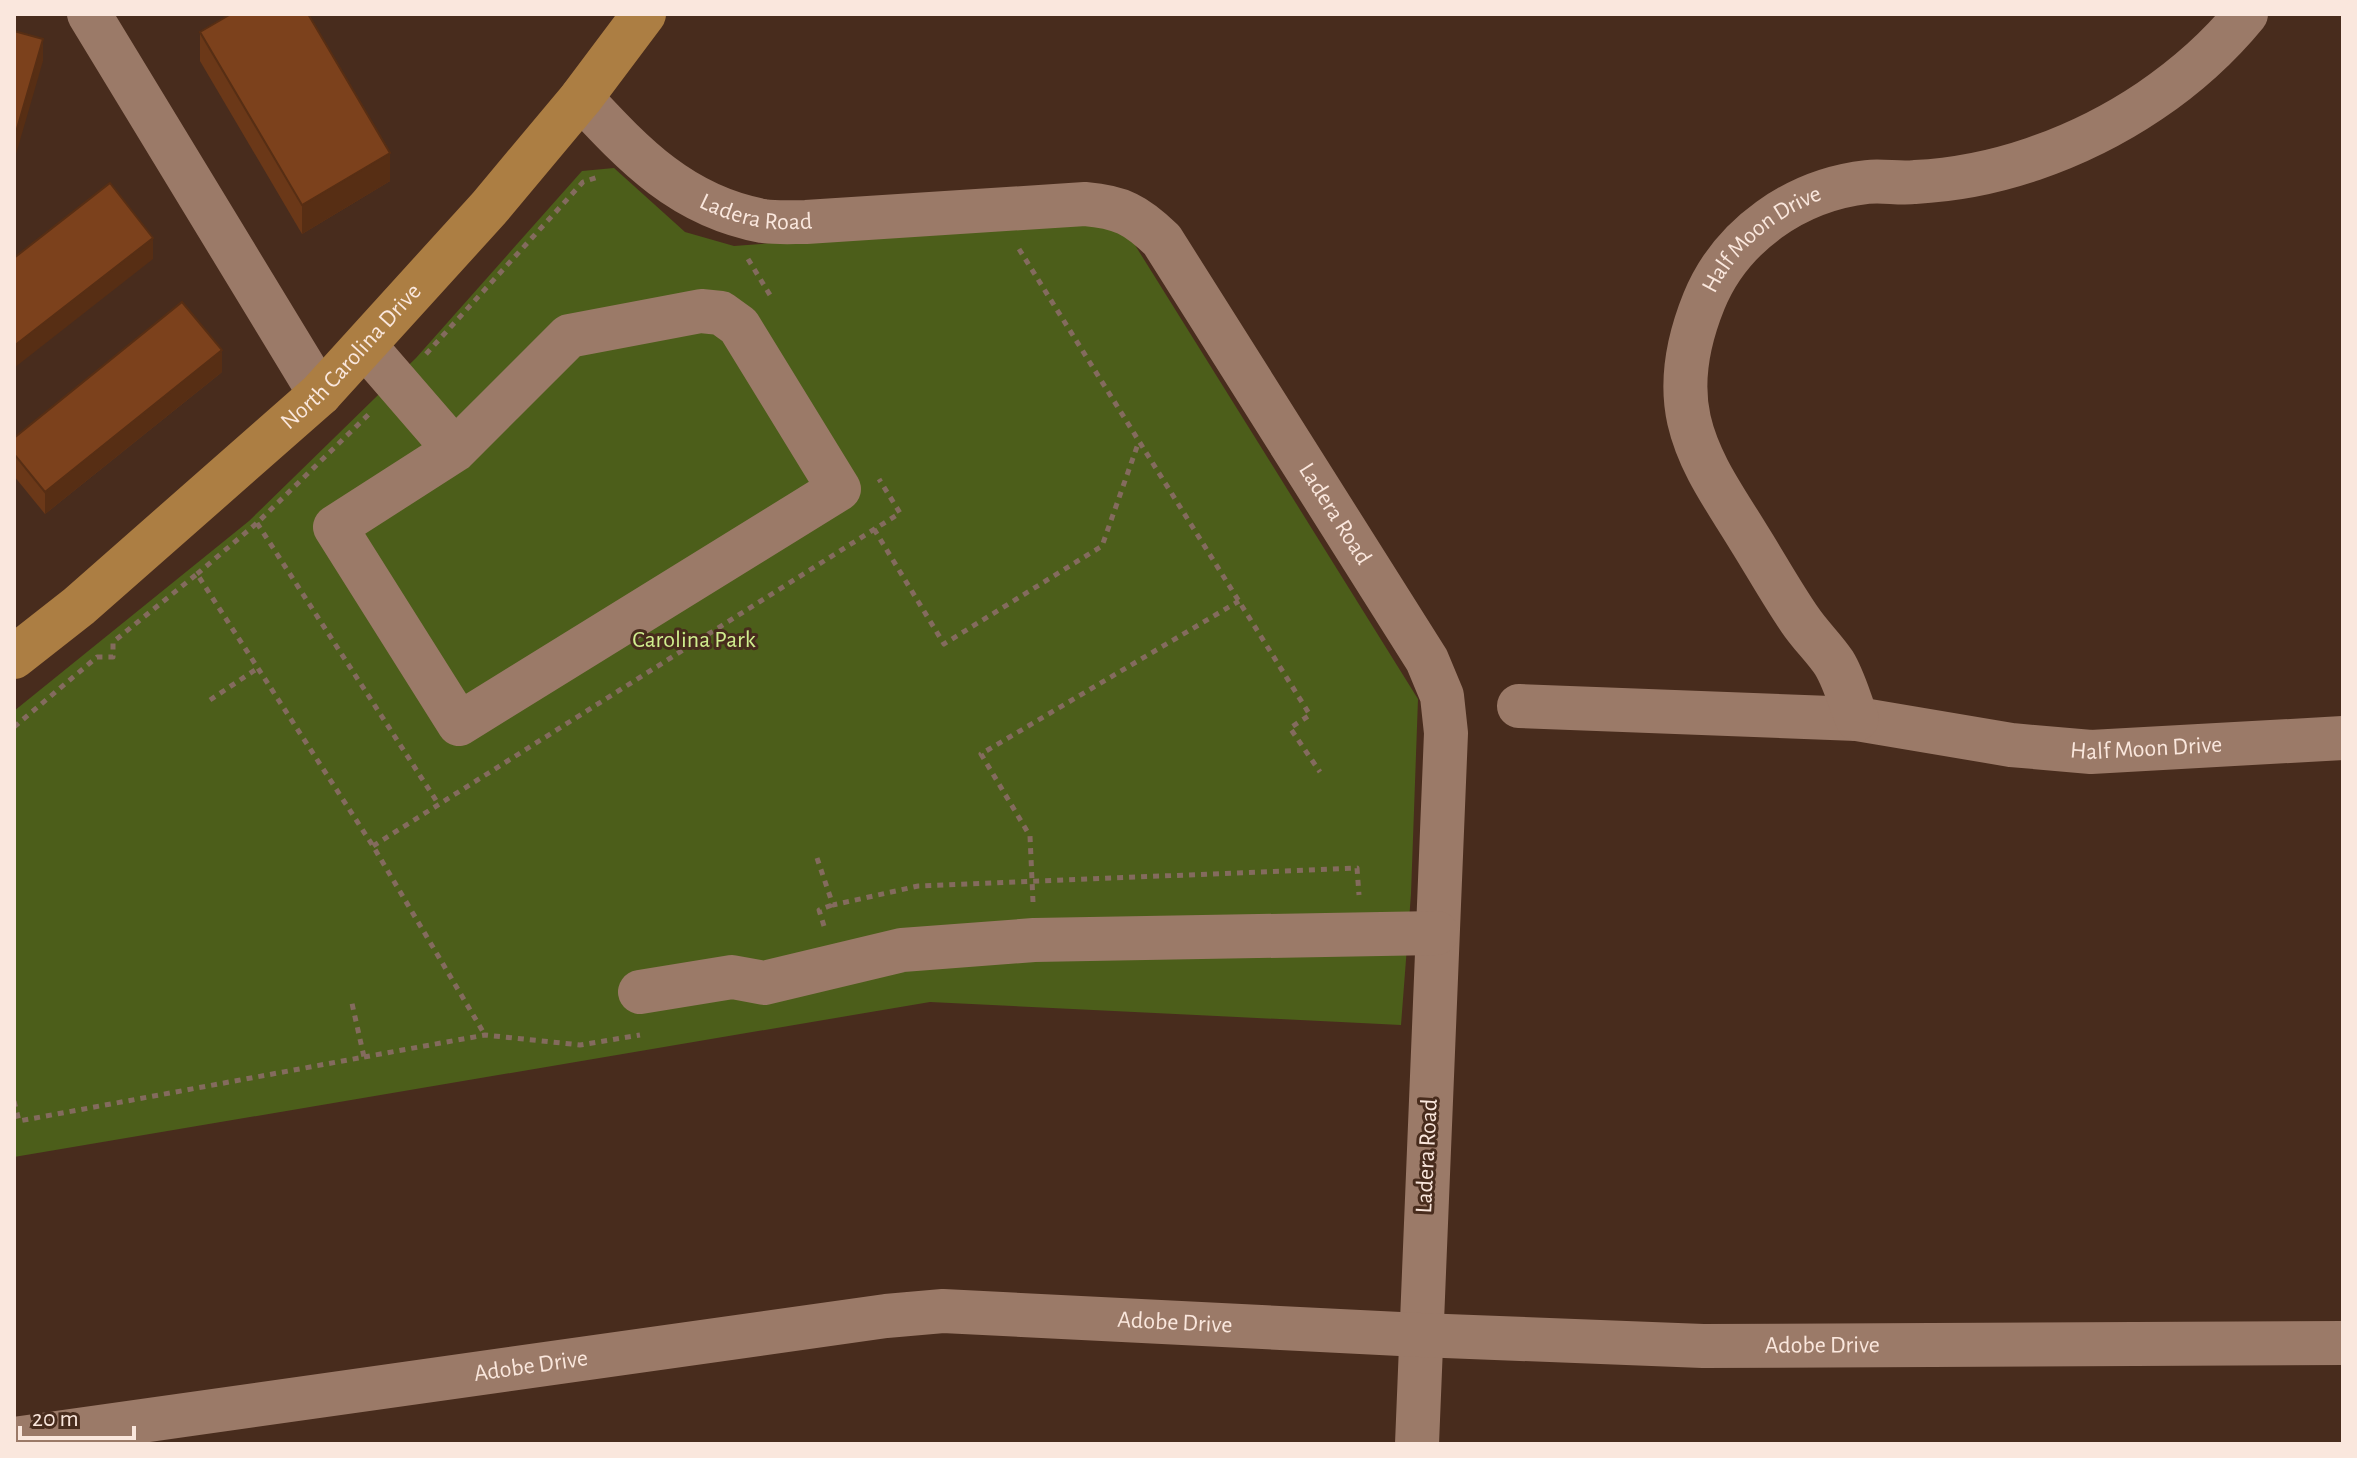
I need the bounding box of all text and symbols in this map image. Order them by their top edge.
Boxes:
street label: Half Moon Drive [1698,182,1825,297]
street label: Ladera Road [696,189,813,234]
street label: North Carolina Drive [277,279,426,434]
street label: Ladera Road [1294,459,1376,569]
park label: Carolina Park [632,628,756,652]
street label: Half Moon Drive [2069,733,2223,764]
street label: Ladera Road [1412,1098,1442,1214]
street label: Adobe Drive [1117,1308,1233,1338]
street label: Adobe Drive [1765,1333,1880,1358]
street label: Adobe Drive [472,1346,590,1386]
scale bar [20,1390,134,1440]
text: 20 m [32,1407,79,1431]

